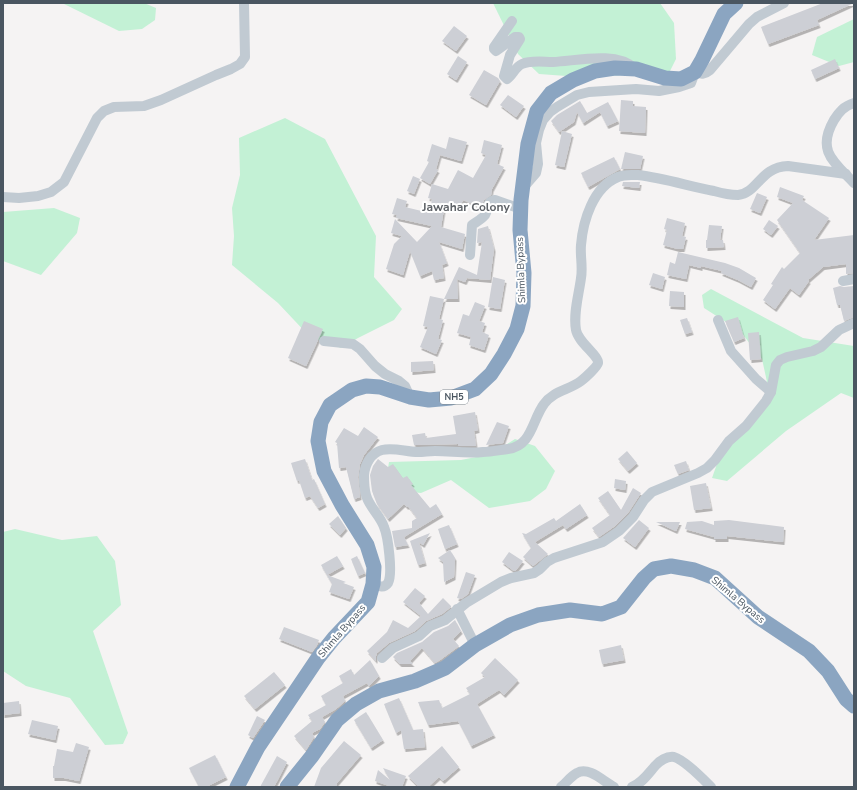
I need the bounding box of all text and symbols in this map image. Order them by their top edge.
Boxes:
district label: Jawahar Colony [421,199,510,215]
street label: Shimla Bypass [513,236,529,303]
road number: NH5 [440,390,468,404]
street label: Shimla Bypass [708,573,768,627]
street label: Shimla Bypass [315,601,369,661]

